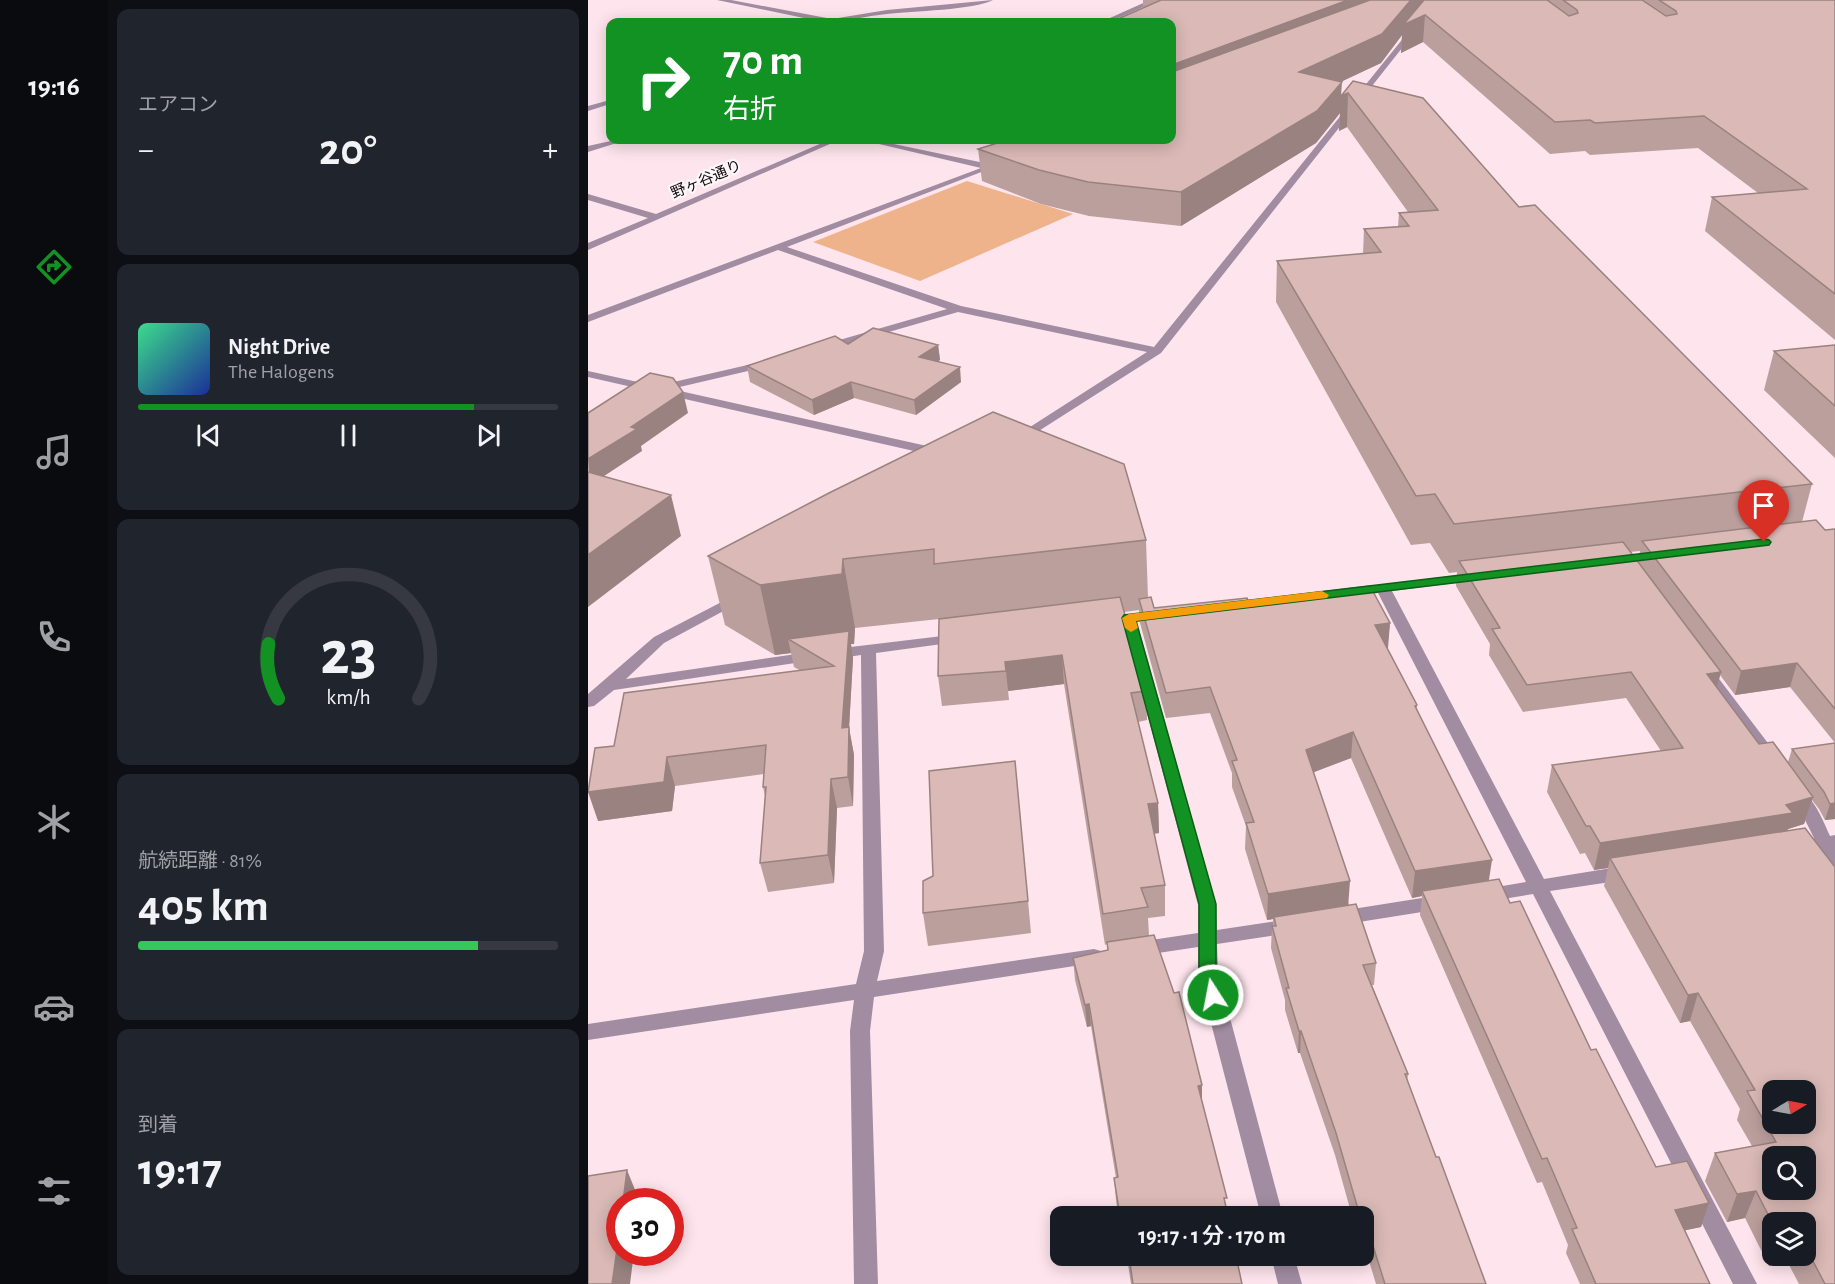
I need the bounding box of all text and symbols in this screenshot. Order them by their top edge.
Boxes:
text: 70 m [723,40,803,82]
icon: right [624,42,702,120]
text: 19:16 [28,73,80,100]
text: エアコン [138,95,218,115]
text: 右折 [723,96,777,123]
text: 20° [319,128,377,173]
text: − [138,134,154,167]
text: + [542,134,558,167]
street label: 野ヶ谷通り [668,157,744,201]
icon: directions [33,246,75,288]
text: Night Drive [228,336,330,358]
text: The Halogens [228,362,334,382]
icon: previous [192,419,225,452]
icon: pause [332,419,365,452]
icon: next [472,419,505,452]
icon: music [33,431,75,473]
pin [1738,480,1789,542]
icon: arrive [1747,489,1780,522]
icon: phone [33,616,75,658]
text: 23 [320,623,376,685]
text: km/h [326,687,370,708]
icon: climate [33,801,75,843]
text: 航続距離 · 81% [138,851,262,871]
text: 405 km [138,884,269,929]
position arrow [1181,963,1245,1027]
icon: car [33,986,75,1028]
north arrow [1762,1080,1816,1134]
map controls [1762,1080,1816,1266]
text: 到着 [138,1115,178,1135]
button: search [1762,1146,1816,1200]
text: 19:17 [138,1148,222,1193]
icon: filters [33,1170,75,1212]
speed limit sign: 30 [606,1188,684,1266]
button: layers [1762,1212,1816,1266]
text: 19:17 · 1 分 · 170 m [1138,1225,1286,1247]

